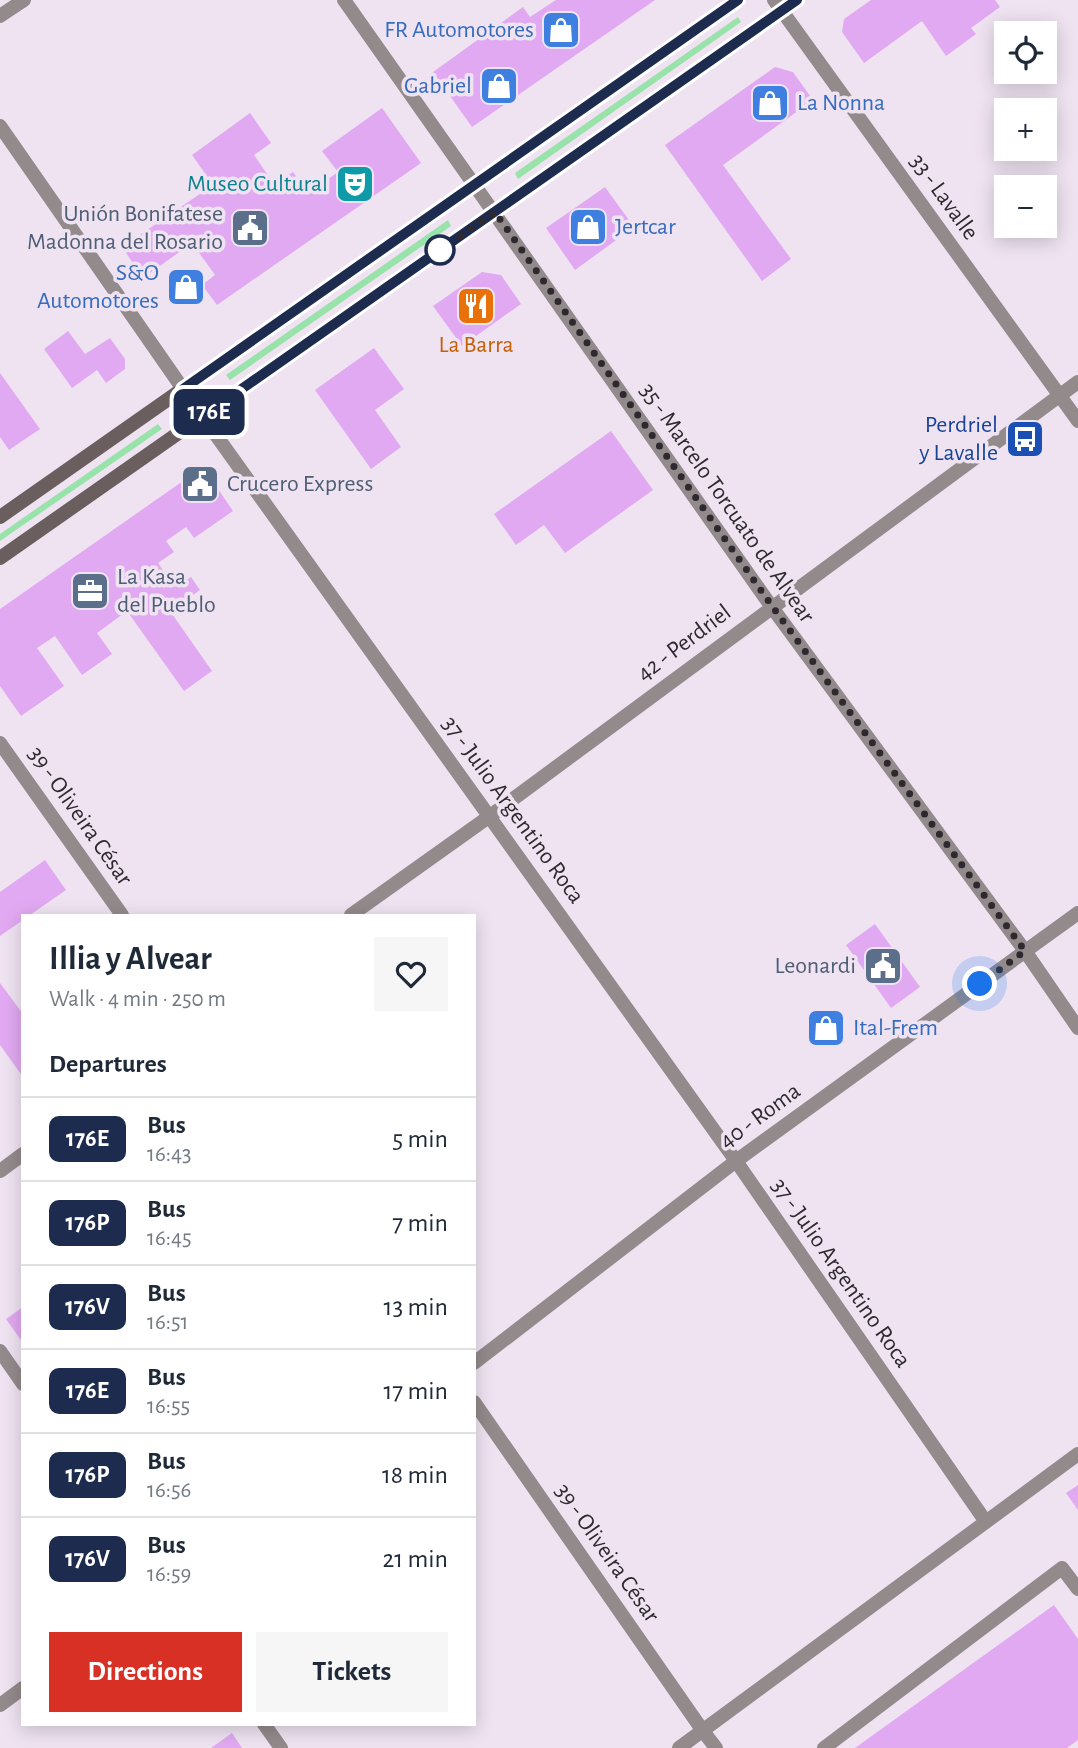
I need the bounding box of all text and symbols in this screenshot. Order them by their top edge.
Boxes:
shop icon: FR Automotores [540,9,582,51]
place label: FR Automotores [384,18,534,42]
map controls [994,21,1057,238]
button: locate [994,21,1057,84]
shop icon: Gabriel [478,65,520,107]
place label: Gabriel [404,74,472,98]
shop icon: La Nonna [749,82,791,124]
place label: La Nonna [797,91,885,115]
button: + [994,98,1057,161]
street label: 33 - Lavalle [905,150,983,244]
theatre icon: Museo Cultural [334,163,376,205]
place label: Museo Cultural [187,172,328,196]
button: − [994,175,1057,238]
place label: Unión Bonifatese Madonna del Rosario [27,202,223,254]
shop icon: Jertcar [567,206,609,248]
public building icon: Unión Bonifatese Madonna del Rosario [229,207,271,249]
place label: Jertcar [615,215,676,239]
unlabelled marker [425,235,455,265]
place label: S&O Automotores [37,261,159,313]
shop icon: S&O Automotores [165,266,207,308]
restaurant icon: La Barra [455,285,497,327]
place label: La Barra [438,333,514,357]
street label: 35 - Marcelo Torcuato de Alvear [635,379,819,627]
line badge: 176E [160,389,258,435]
text: 176E [188,400,230,424]
place label: Perdriel y Lavalle [918,413,998,465]
bus stop icon: Perdriel y Lavalle [1004,418,1046,460]
public building icon: Crucero Express [179,463,221,505]
place label: Crucero Express [227,472,373,496]
place label: La Kasa del Pueblo [117,565,216,617]
office icon: La Kasa del Pueblo [69,570,111,612]
street label: 42 - Perdriel [632,600,736,686]
street label: 37 - Julio Argentino Roca [437,712,589,908]
street label: 39 - Oliveira César [23,742,137,890]
button: heart [374,937,448,1011]
text: Illia y Alvear [49,943,212,976]
public building icon: Leonardi [862,945,904,987]
place label: Leonardi [775,954,856,978]
your location [962,966,997,1001]
text: Walk · 4 min · 250 m [49,988,226,1011]
shop icon: Ital-Frem [805,1007,847,1049]
place label: Ital-Frem [853,1016,938,1040]
text: Departures [49,1051,167,1077]
street label: 40 - Roma [715,1079,805,1153]
text: Bus [147,1112,186,1138]
text: 5 min [392,1126,448,1152]
text: 176E [66,1127,109,1151]
text: 16:43 [147,1143,192,1166]
street label: 37 - Julio Argentino Roca [767,1174,915,1372]
text: Bus [147,1196,186,1222]
text: 7 min [392,1210,448,1236]
text: 176P [66,1211,109,1235]
text: 16:45 [147,1227,192,1250]
text: Bus [147,1280,186,1306]
text: 13 min [384,1294,448,1320]
text: 176V [65,1295,110,1319]
text: 16:51 [147,1311,189,1334]
text: Bus [147,1364,186,1390]
text: 17 min [383,1378,448,1404]
text: 176E [66,1379,109,1403]
text: 16:55 [147,1395,190,1418]
text: Bus [147,1448,186,1474]
text: 18 min [382,1462,448,1488]
text: 176P [66,1463,109,1487]
text: 16:56 [147,1479,191,1502]
street label: 39 - Oliveira César [550,1479,664,1627]
text: Bus [147,1532,186,1558]
text: 21 min [382,1546,448,1572]
text: 176V [65,1547,110,1571]
text: 16:59 [147,1563,191,1586]
button: Directions [49,1632,242,1712]
button: Tickets [256,1632,448,1712]

